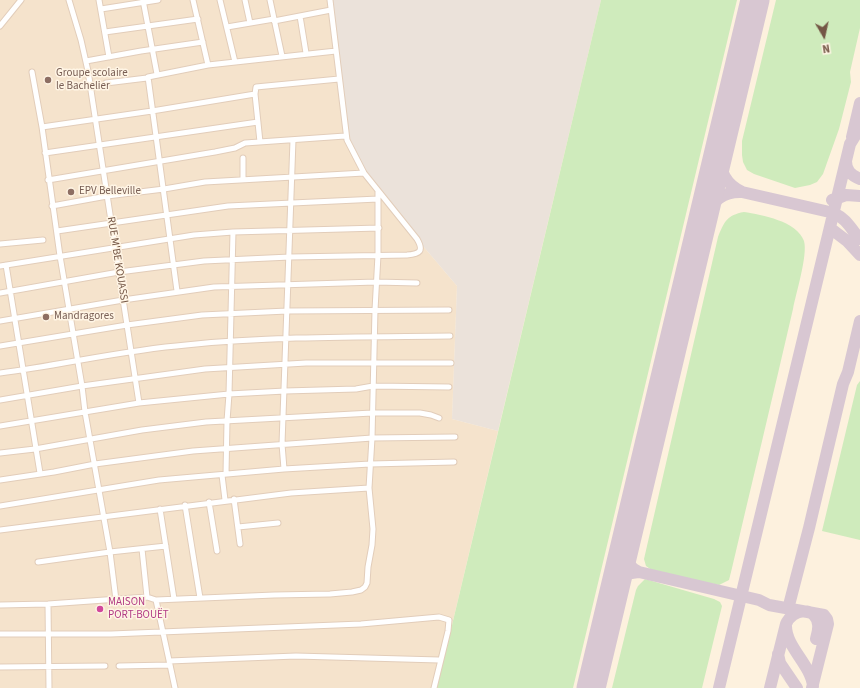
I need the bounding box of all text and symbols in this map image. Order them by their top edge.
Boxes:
north arrow [804,16,844,56]
text: N [821,40,831,56]
place label: Groupe scolaire le Bachelier [56,67,128,93]
marker: Groupe scolaire le Bachelier [43,75,53,85]
place label: EPV Belleville [79,185,141,199]
marker: EPV Belleville [66,187,76,197]
street label: RUE M'BE KOUASSI [104,216,130,304]
place label: Mandragores [54,310,114,324]
marker: Mandragores [41,312,51,322]
place label: MAISON PORT-BOUËT [108,596,169,622]
marker: MAISON PORT-BOUËT [95,604,105,614]

